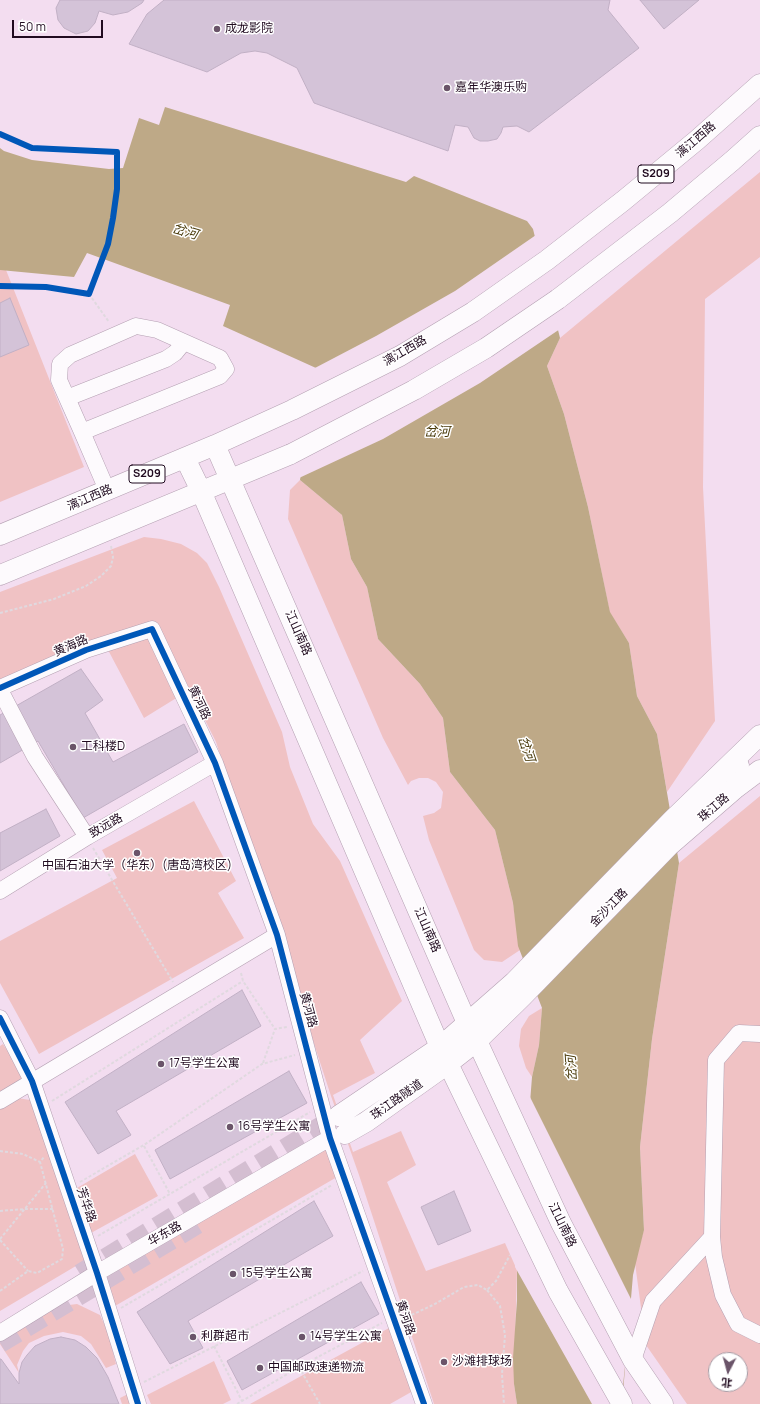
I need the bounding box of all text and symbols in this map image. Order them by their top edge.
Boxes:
scale bar [14,12,105,38]
text: 50 m [19,18,46,35]
place label: 成龙影院 [225,22,273,36]
marker: 成龙影院 [212,24,222,34]
place label: 嘉年华澳乐购 [455,81,527,95]
marker: 嘉年华澳乐购 [442,83,452,93]
street label: 漓江西路 [673,119,719,161]
road number: S209 [638,165,674,183]
water label: 岔河 [170,221,200,243]
street label: 漓江西路 [381,333,429,369]
water label: 岔河 [424,424,450,440]
road number: S209 [129,465,165,483]
street label: 漓江西路 [65,482,115,514]
street label: 江山南路 [282,608,314,658]
street label: 黄海路 [52,632,90,660]
street label: 黄河路 [185,684,213,722]
water label: 岔河 [514,734,538,764]
place label: 工科楼D [81,740,125,754]
marker: 工科楼D [68,742,78,752]
street label: 珠江路 [696,791,732,825]
street label: 致远路 [87,811,125,841]
marker: 中国石油大学（华东）(唐岛湾校区) [132,848,142,858]
place label: 中国石油大学（华东）(唐岛湾校区) [42,859,232,873]
street label: 金沙江路 [587,886,631,930]
street label: 江山南路 [411,905,443,955]
street label: 黄河路 [296,991,320,1029]
water label: 岔河 [563,1054,581,1082]
place label: 17号学生公寓 [169,1057,240,1071]
marker: 17号学生公寓 [156,1059,166,1069]
street label: 珠江路隧道 [368,1077,426,1123]
place label: 16号学生公寓 [238,1120,310,1134]
marker: 16号学生公寓 [225,1122,235,1132]
street label: 芳华路 [73,1186,99,1224]
street label: 江山南路 [545,1200,579,1250]
street label: 华东路 [146,1219,184,1249]
place label: 15号学生公寓 [241,1267,313,1281]
marker: 15号学生公寓 [228,1269,238,1279]
street label: 黄河路 [392,1299,418,1337]
place label: 利群超市 [201,1330,249,1344]
place label: 14号学生公寓 [310,1330,382,1344]
marker: 利群超市 [188,1332,198,1342]
marker: 14号学生公寓 [297,1332,307,1342]
north arrow [708,1352,748,1392]
place label: 沙滩排球场 [452,1355,512,1369]
marker: 沙滩排球场 [439,1357,449,1367]
place label: 中国邮政速递物流 [268,1361,364,1375]
marker: 中国邮政速递物流 [255,1363,265,1373]
text: 北 [721,1375,733,1391]

